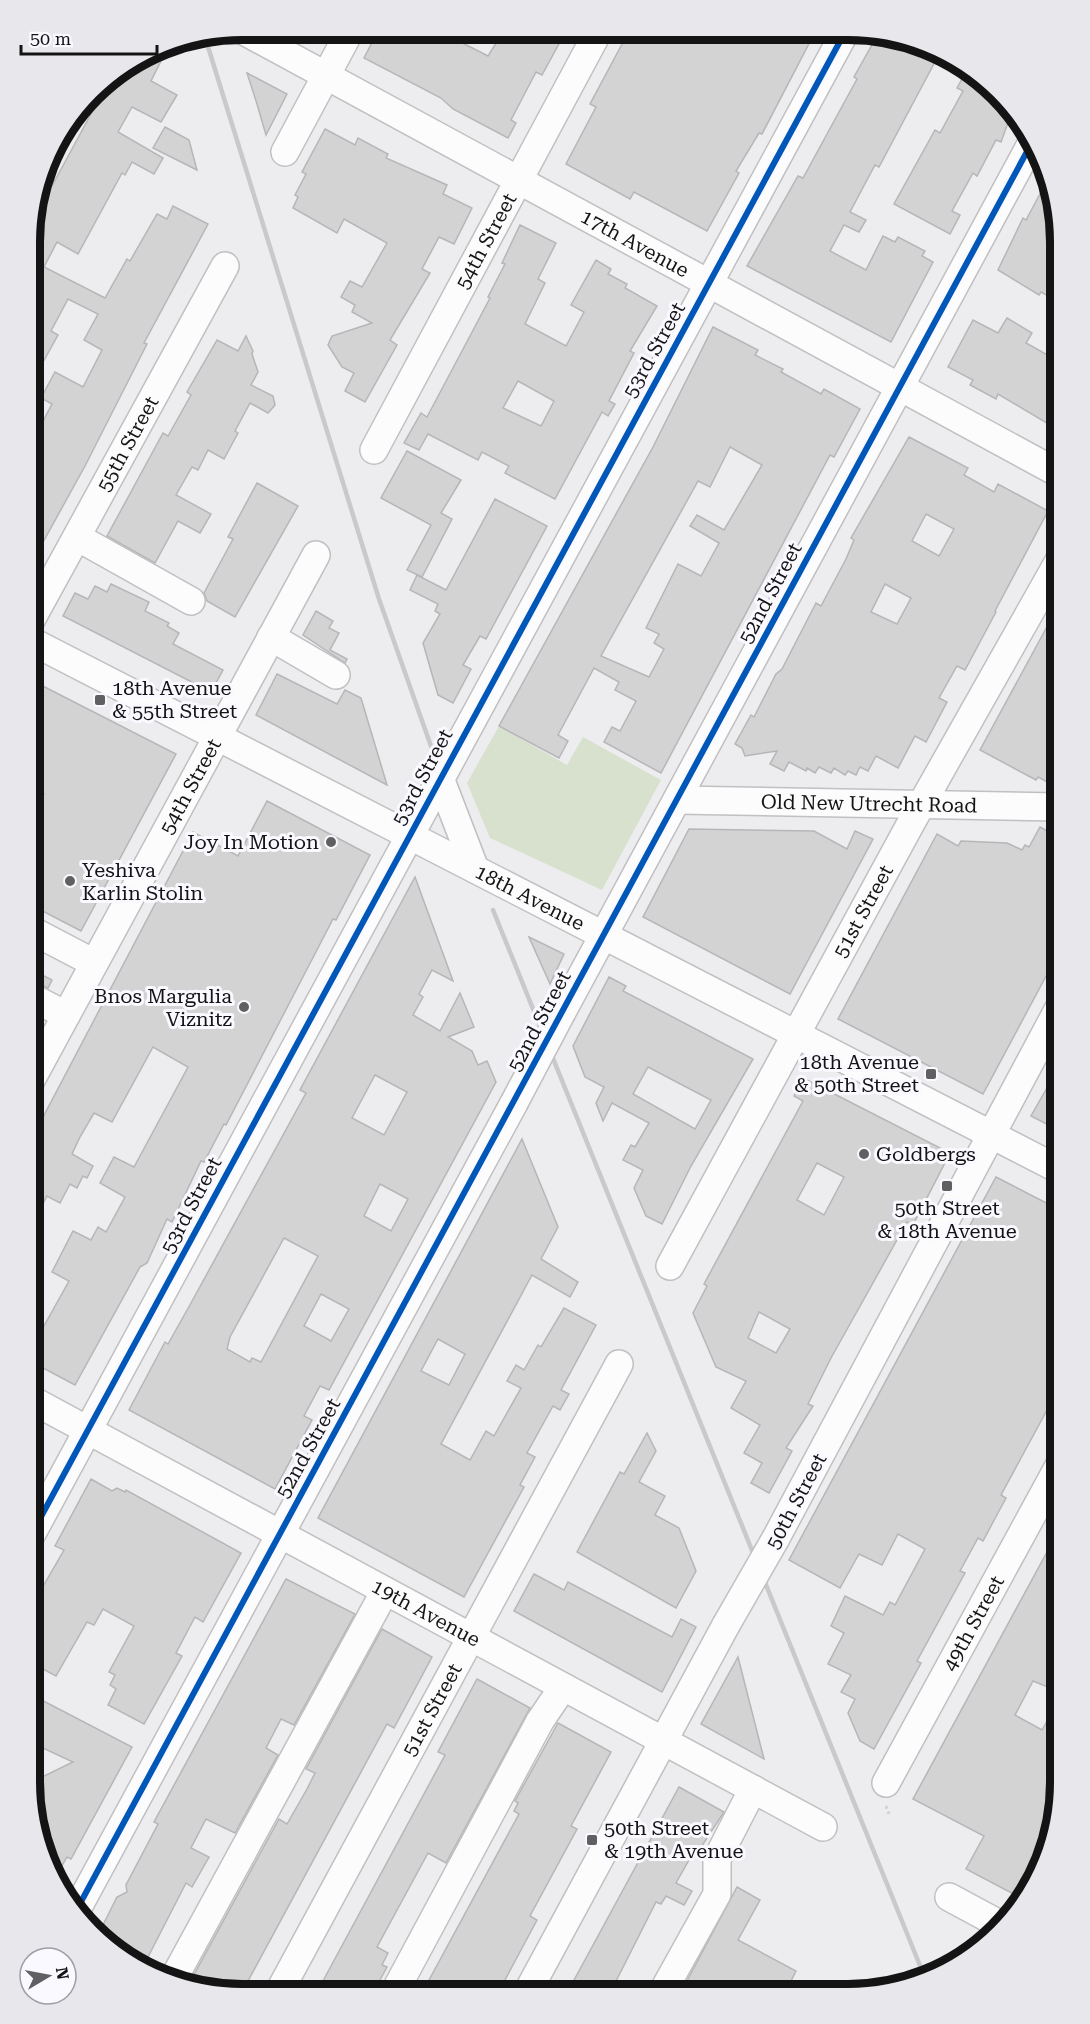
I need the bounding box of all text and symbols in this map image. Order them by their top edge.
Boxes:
scale bar [21,18,158,56]
text: 50 m [30,28,71,49]
street label: 54th Street [451,189,522,293]
street label: 17th Avenue [577,204,693,282]
street label: 53rd Street [618,298,690,402]
street label: 55th Street [92,391,164,496]
street label: 52nd Street [733,538,807,647]
place label: 18th Avenue & 55th Street [112,676,238,723]
marker: 18th Avenue & 55th Street [93,693,107,707]
street label: 53rd Street [387,724,458,829]
street label: 54th Street [155,734,226,838]
street label: Old New Utrecht Road [761,790,978,817]
place label: Joy In Motion [184,830,319,854]
marker: Joy In Motion [324,835,338,849]
place label: Yeshiva Karlin Stolin [82,858,203,905]
street label: 18th Avenue [471,859,589,936]
street label: 51st Street [828,860,898,962]
marker: Yeshiva Karlin Stolin [63,874,77,888]
street label: 52nd Street [502,966,576,1075]
place label: Bnos Margulia Viznitz [94,984,232,1031]
marker: Bnos Margulia Viznitz [237,1000,251,1014]
place label: 18th Avenue & 50th Street [794,1050,920,1097]
marker: 18th Avenue & 50th Street [924,1067,938,1081]
place label: Goldbergs [876,1142,976,1166]
marker: Goldbergs [857,1147,871,1161]
street label: 53rd Street [156,1152,227,1257]
marker: 50th Street & 18th Avenue [940,1179,954,1193]
place label: 50th Street & 18th Avenue [877,1196,1017,1243]
street label: 52nd Street [271,1393,346,1502]
street label: 50th Street [761,1448,832,1553]
street label: 49th Street [937,1571,1009,1675]
street label: 19th Avenue [368,1574,484,1652]
street label: 51st Street [397,1659,467,1760]
place label: 50th Street & 19th Avenue [604,1816,743,1863]
marker: 50th Street & 19th Avenue [585,1833,599,1847]
north arrow [18,1946,78,2006]
text: N [52,1966,73,1981]

